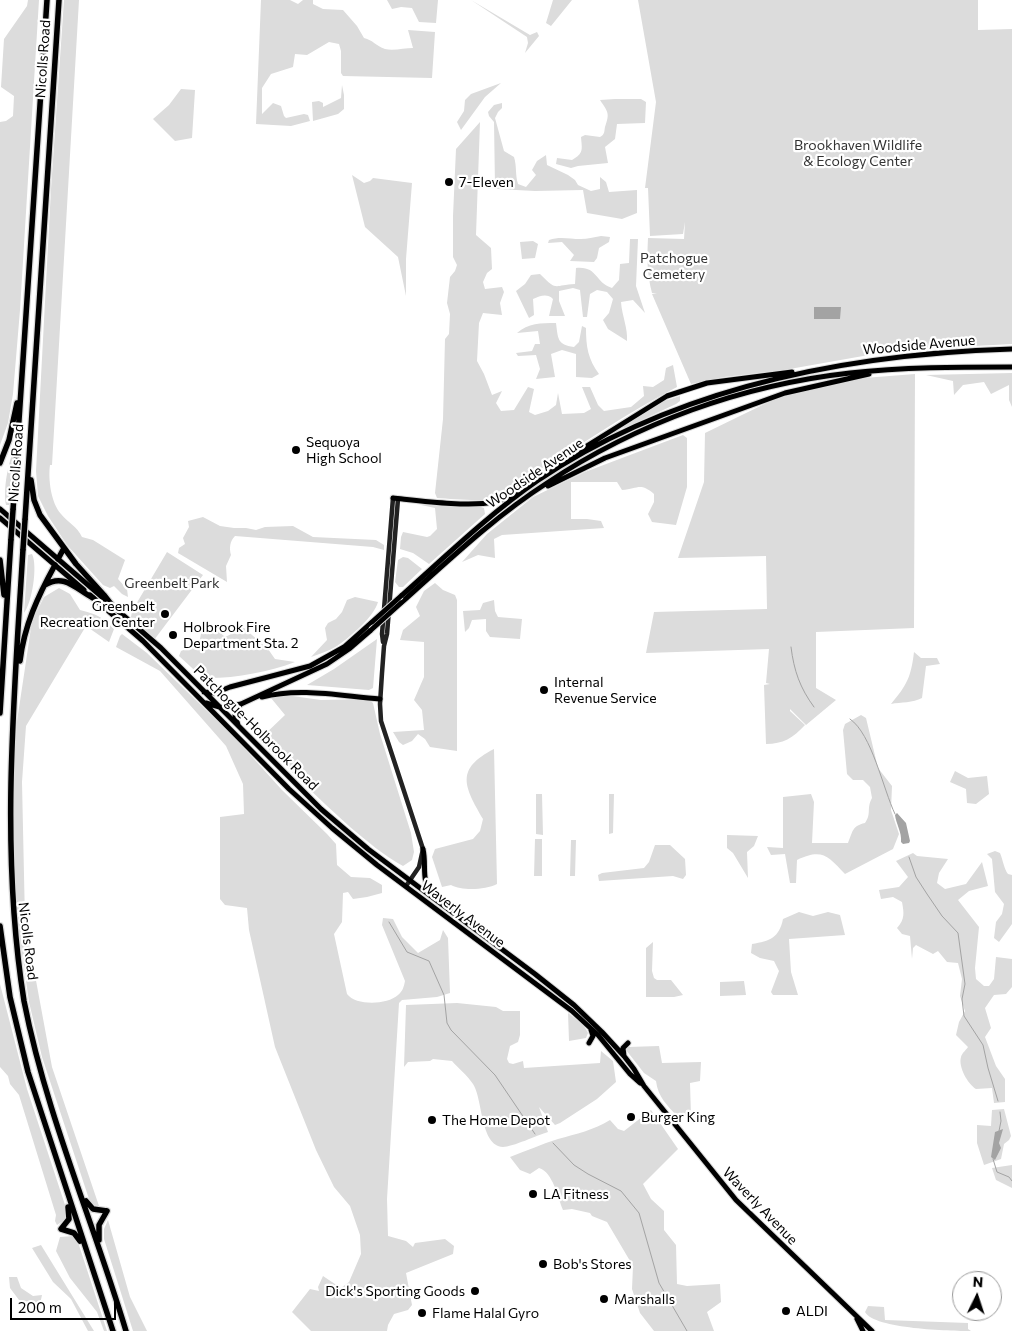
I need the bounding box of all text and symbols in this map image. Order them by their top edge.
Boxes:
street label: Nicolls Road [32,19,54,99]
park label: Brookhaven Wildlife & Ecology Center [794,137,922,170]
place label: 7-Eleven [459,174,514,190]
marker: 7-Eleven [443,176,455,188]
park label: Patchogue Cemetery [640,250,708,282]
street label: Woodside Avenue [862,332,976,358]
street label: Nicolls Road [5,423,27,503]
place label: Sequoya High School [306,434,382,467]
street label: Woodside Avenue [484,434,586,512]
marker: Sequoya High School [290,444,302,456]
park label: Greenbelt Park [124,575,220,591]
place label: Greenbelt Recreation Center [40,598,155,630]
marker: Greenbelt Recreation Center [159,608,171,620]
place label: Holbrook Fire Department Sta. 2 [183,619,299,652]
marker: Holbrook Fire Department Sta. 2 [167,629,179,641]
street label: Patchogue-Holbrook Road [190,662,322,794]
place label: Internal Revenue Service [554,674,657,706]
marker: Internal Revenue Service [538,684,550,696]
street label: Waverly Avenue [418,877,508,951]
street label: Nicolls Road [15,901,41,981]
place label: Burger King [641,1109,715,1125]
marker: Burger King [625,1111,637,1123]
place label: The Home Depot [442,1112,550,1128]
marker: The Home Depot [426,1114,438,1126]
street label: Waverly Avenue [719,1164,801,1248]
place label: LA Fitness [543,1186,609,1202]
marker: LA Fitness [527,1188,539,1200]
place label: Bob's Stores [553,1256,632,1272]
marker: Bob's Stores [537,1258,549,1270]
north arrow [952,1271,1002,1321]
text: N [972,1273,984,1290]
place label: Dick's Sporting Goods [325,1283,465,1299]
marker: Dick's Sporting Goods [469,1285,481,1297]
scale bar [12,1288,119,1320]
place label: Marshalls [614,1291,675,1307]
marker: Marshalls [598,1293,610,1305]
text: 200 m [18,1298,62,1316]
place label: ALDI [796,1303,828,1319]
place label: Flame Halal Gyro [432,1305,539,1321]
marker: ALDI [780,1305,792,1317]
marker: Flame Halal Gyro [416,1307,428,1319]

